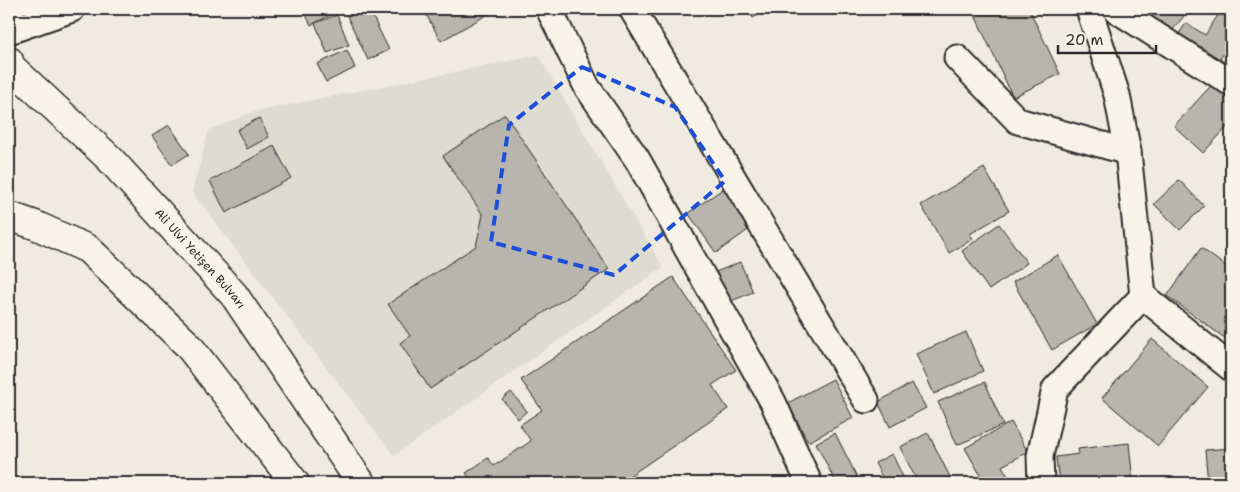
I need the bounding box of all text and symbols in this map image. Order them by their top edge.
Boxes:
scale bar [1058,22,1155,54]
text: 20 m [1065,30,1104,50]
street label: Ali Ulvi Yetişen Bulvarı [151,205,249,312]

